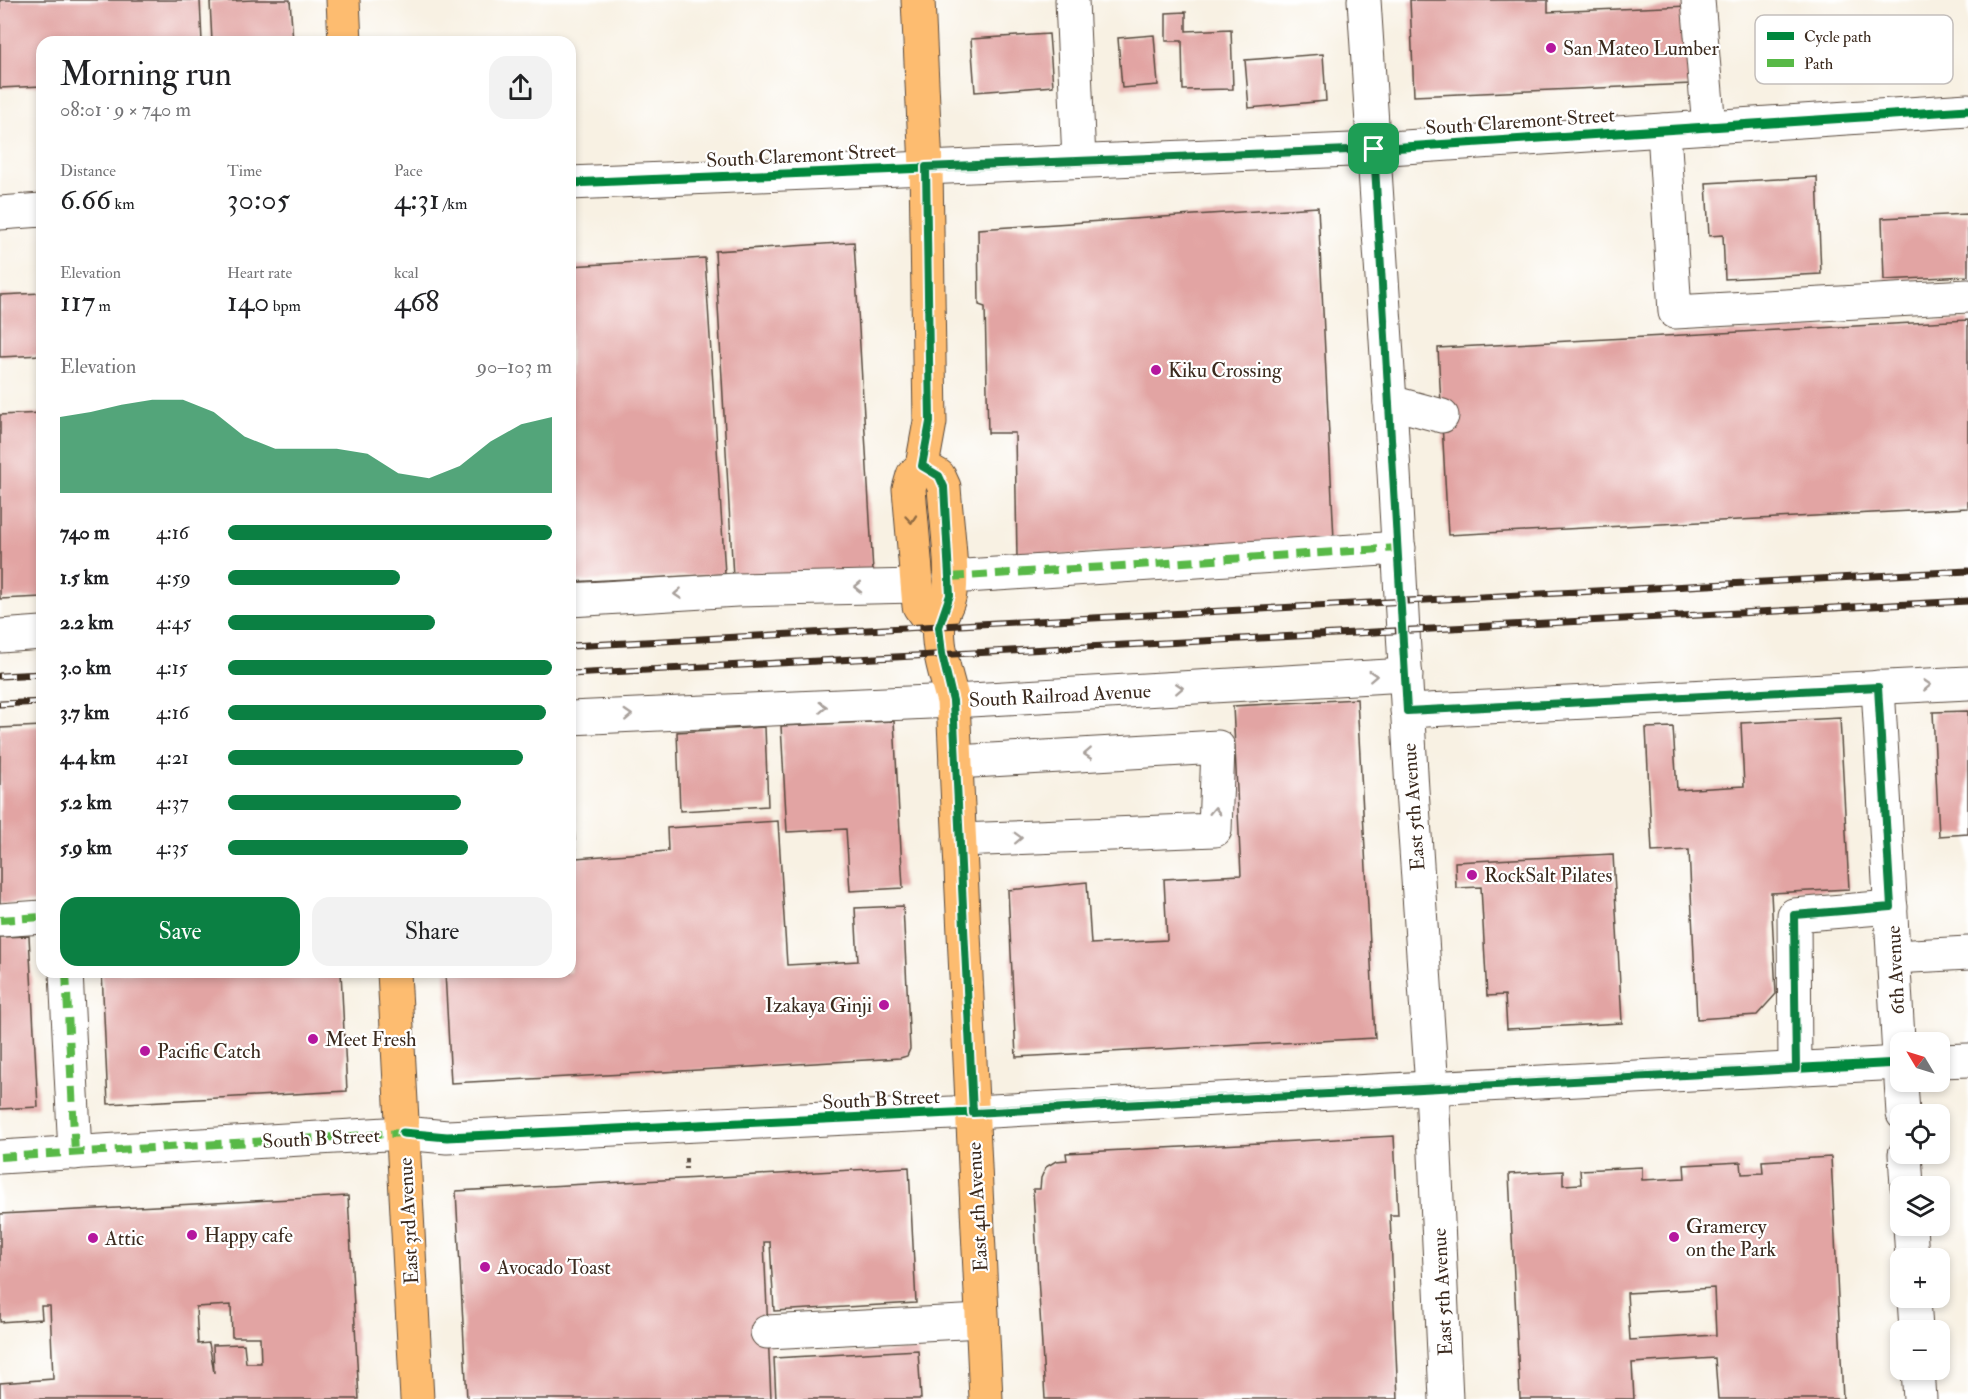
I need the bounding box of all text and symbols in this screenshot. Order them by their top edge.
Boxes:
legend [1755,15,1953,84]
text: Cycle path [1804,27,1872,48]
place label: San Mateo Lumber [1563,36,1719,61]
marker: San Mateo Lumber [1544,41,1558,55]
text: Morning run [60,54,232,95]
text: Path [1804,54,1834,74]
button: share [489,56,552,119]
text: 08:01 · 9 × 740 m [60,97,191,122]
street label: South Claremont Street [1424,102,1616,141]
pin [1348,123,1399,174]
icon: arrive [1357,132,1390,165]
street label: South Claremont Street [705,138,897,173]
text: Distance [60,161,116,181]
text: Time [227,161,262,181]
text: Pace [394,161,423,181]
text: 6.66 [60,181,111,218]
text: 30:05 [227,181,290,218]
text: 4:31 [394,181,440,218]
text: km [111,194,135,214]
text: /km [440,194,467,214]
text: Elevation [60,263,121,283]
text: Heart rate [227,263,292,283]
text: kcal [394,263,419,283]
text: 117 [60,283,95,320]
text: 140 [227,283,269,320]
text: 468 [394,283,439,320]
text: m [95,296,111,316]
text: bpm [269,296,301,316]
text: Elevation [60,354,136,379]
text: 90–103 m [477,354,552,379]
place label: Kiku Crossing [1168,358,1283,383]
marker: Kiku Crossing [1149,363,1163,377]
one-way arrow [904,515,917,524]
text: 740 m [60,520,109,545]
text: 4:16 [156,520,189,545]
text: 1.5 km [60,565,109,590]
text: 4:59 [156,565,191,590]
one-way arrow [854,581,863,593]
one-way arrow [674,587,683,600]
text: 2.2 km [60,610,113,635]
text: 4:45 [156,610,191,635]
text: 3.0 km [60,655,111,680]
text: 4:15 [156,655,188,680]
one-way arrow [1369,670,1378,683]
street label: South Railroad Avenue [968,678,1152,713]
one-way arrow [1923,678,1932,691]
one-way arrow [1174,681,1183,694]
text: 3.7 km [60,700,109,725]
text: 4:16 [156,700,189,725]
one-way arrow [819,700,828,713]
one-way arrow [624,709,633,722]
street label: East 5th Avenue [1397,742,1430,872]
text: 4.4 km [60,745,115,770]
text: 4:21 [156,745,189,770]
one-way arrow [1083,748,1092,761]
text: 5.2 km [60,790,112,815]
text: 4:37 [156,790,189,815]
one-way arrow [1209,807,1222,816]
one-way arrow [1013,832,1022,844]
text: 5.9 km [60,835,112,860]
text: 4:35 [156,835,188,860]
place label: RockSalt Pilates [1484,863,1612,888]
marker: RockSalt Pilates [1465,868,1479,882]
button: Save [60,897,300,966]
button: Share [312,897,552,966]
street label: 6th Avenue [1881,925,1910,1015]
place label: Izakaya Ginji [765,993,872,1018]
marker: Izakaya Ginji [877,998,891,1012]
place label: Meet Fresh [325,1027,417,1052]
marker: Meet Fresh [306,1032,320,1046]
north arrow [1890,1032,1950,1092]
map controls [1890,1032,1950,1380]
place label: Pacific Catch [157,1039,261,1064]
marker: Pacific Catch [138,1044,152,1058]
street label: South B Street [822,1084,941,1115]
button: locate [1890,1104,1950,1164]
street label: South B Street [262,1123,381,1154]
street label: East 4th Avenue [962,1141,993,1273]
street label: East 3rd Avenue [393,1157,424,1285]
button: layers [1890,1176,1950,1236]
place label: Gramercy on the Park [1686,1214,1777,1262]
place label: Happy cafe [204,1223,293,1249]
place label: Attic [104,1226,144,1251]
street label: East 5th Avenue [1427,1227,1458,1357]
marker: Happy cafe [185,1228,199,1242]
marker: Gramercy on the Park [1667,1230,1681,1244]
marker: Attic [86,1231,100,1245]
button: + [1890,1248,1950,1308]
place label: Avocado Toast [496,1255,611,1280]
marker: Avocado Toast [478,1260,492,1274]
button: − [1890,1320,1950,1380]

